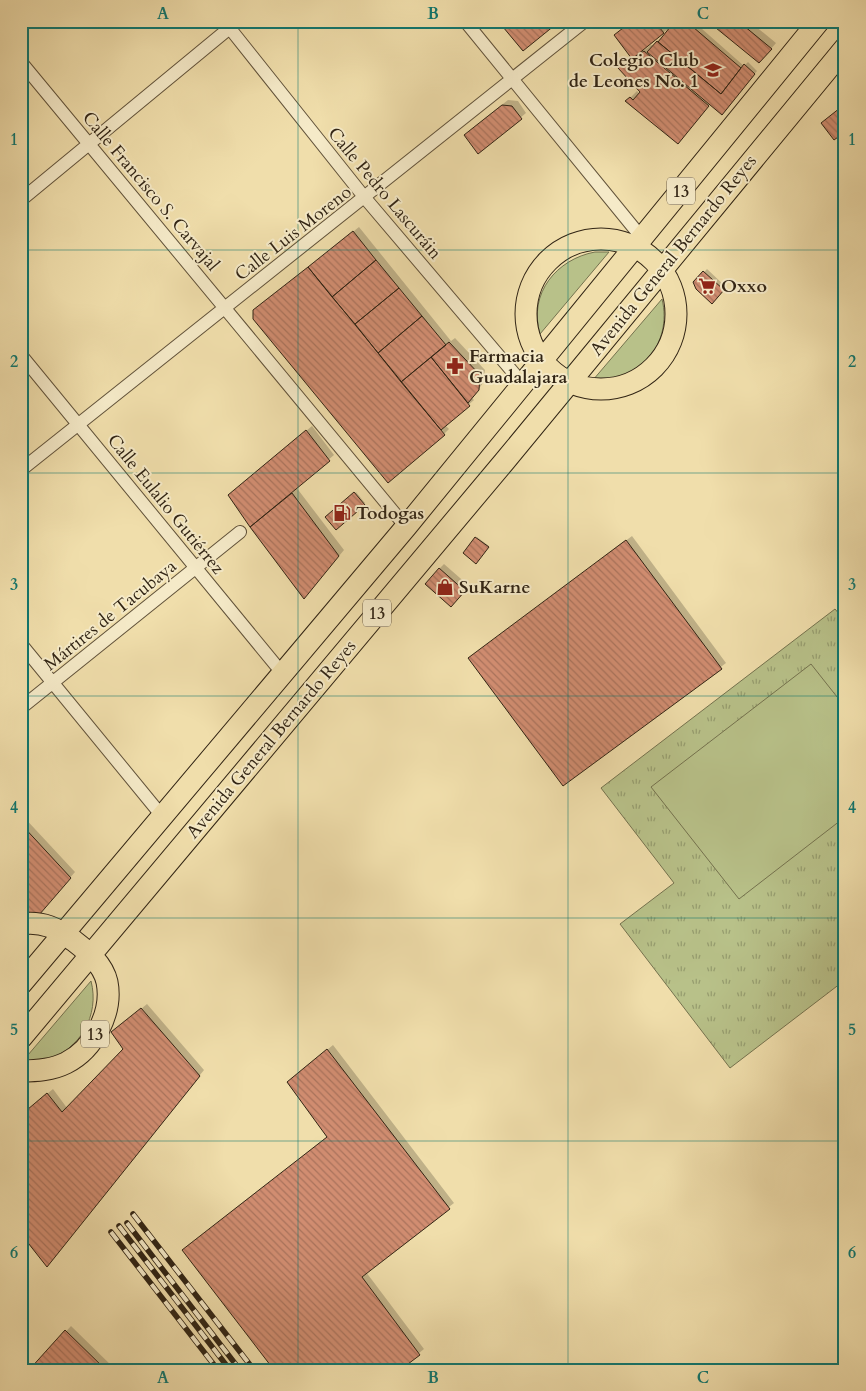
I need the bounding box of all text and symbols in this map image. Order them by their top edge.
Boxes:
text: A [157,3,169,25]
text: B [427,3,439,25]
text: C [697,3,709,25]
place label: Colegio Club de Leones No. 1 [569,48,699,94]
school or university icon: Colegio Club de Leones No. 1 [703,60,723,80]
street label: Calle Francisco S. Carvajal [76,106,225,277]
street label: Calle Pedro Lascuráin [322,122,448,265]
text: 1 [10,129,18,151]
text: 1 [848,129,856,151]
street label: Avenida General Bernardo Reyes [584,149,762,361]
road number: 13 [667,178,695,205]
street label: Calle Luis Moreno [230,180,357,287]
place label: Oxxo [721,274,767,299]
supermarket icon: Oxxo [697,276,717,296]
place label: Farmacia Guadalajara [469,344,567,390]
text: 2 [10,351,18,373]
text: 2 [848,351,856,373]
pharmacy icon: Farmacia Guadalajara [445,356,465,376]
street label: Calle Eulalio Gutiérrez [101,429,230,580]
place label: Todogas [356,501,424,526]
fuel station icon: Todogas [332,503,352,523]
street label: Mártires de Tacubaya [39,554,182,677]
text: 3 [10,574,18,596]
text: 3 [848,574,856,596]
place label: SuKarne [459,575,530,600]
shop icon: SuKarne [435,577,455,597]
road number: 13 [363,600,391,626]
street label: Avenida General Bernardo Reyes [181,635,362,844]
text: 4 [10,797,18,819]
text: 4 [848,797,856,819]
text: 5 [10,1019,18,1041]
text: 5 [848,1019,856,1041]
road number: 13 [81,1021,109,1048]
text: 6 [10,1242,18,1264]
text: 6 [848,1242,856,1264]
text: A [157,1367,169,1389]
text: B [427,1367,439,1389]
text: C [697,1367,709,1389]

